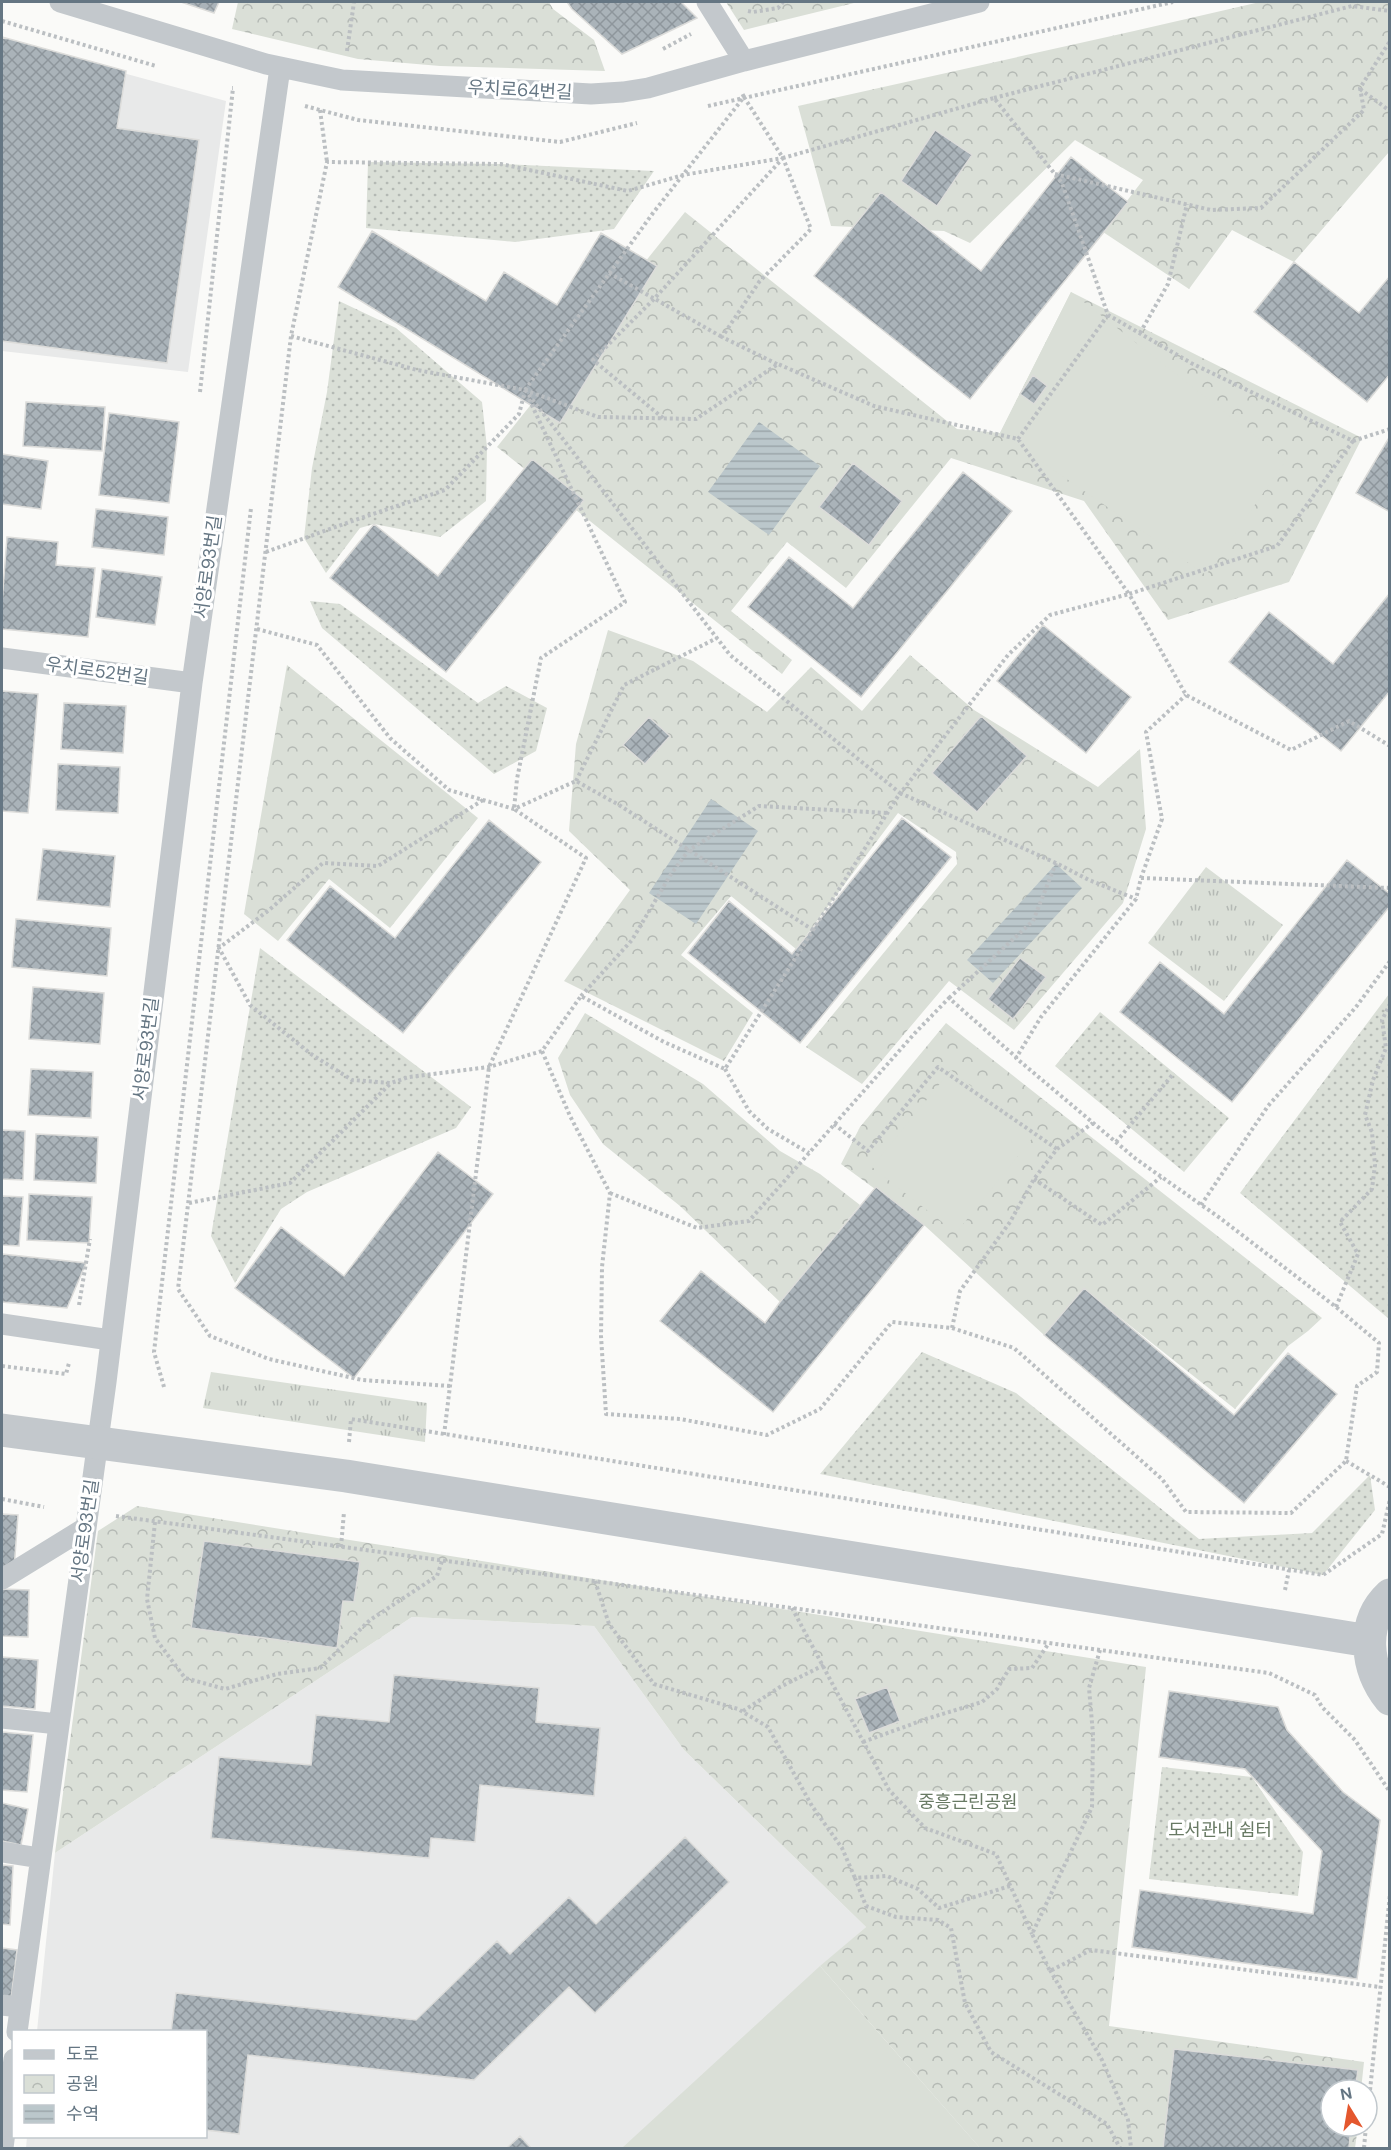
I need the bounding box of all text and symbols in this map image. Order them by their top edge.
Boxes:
street label: 우치로64번길 [467,75,573,105]
street label: 서양로93번길 [189,514,227,620]
street label: 우치로52번길 [44,652,150,690]
street label: 서양로93번길 [128,996,164,1102]
street label: 서양로93번길 [66,1478,104,1584]
park label: 중흥근린공원 [918,1790,1018,1814]
park label: 도서관내 쉼터 [1168,1818,1272,1842]
legend [12,2030,207,2138]
text: 도로 [66,2042,99,2066]
text: 공원 [66,2072,99,2096]
north arrow [1319,2078,1379,2138]
text: N [1339,2082,1354,2105]
text: 수역 [66,2102,99,2126]

